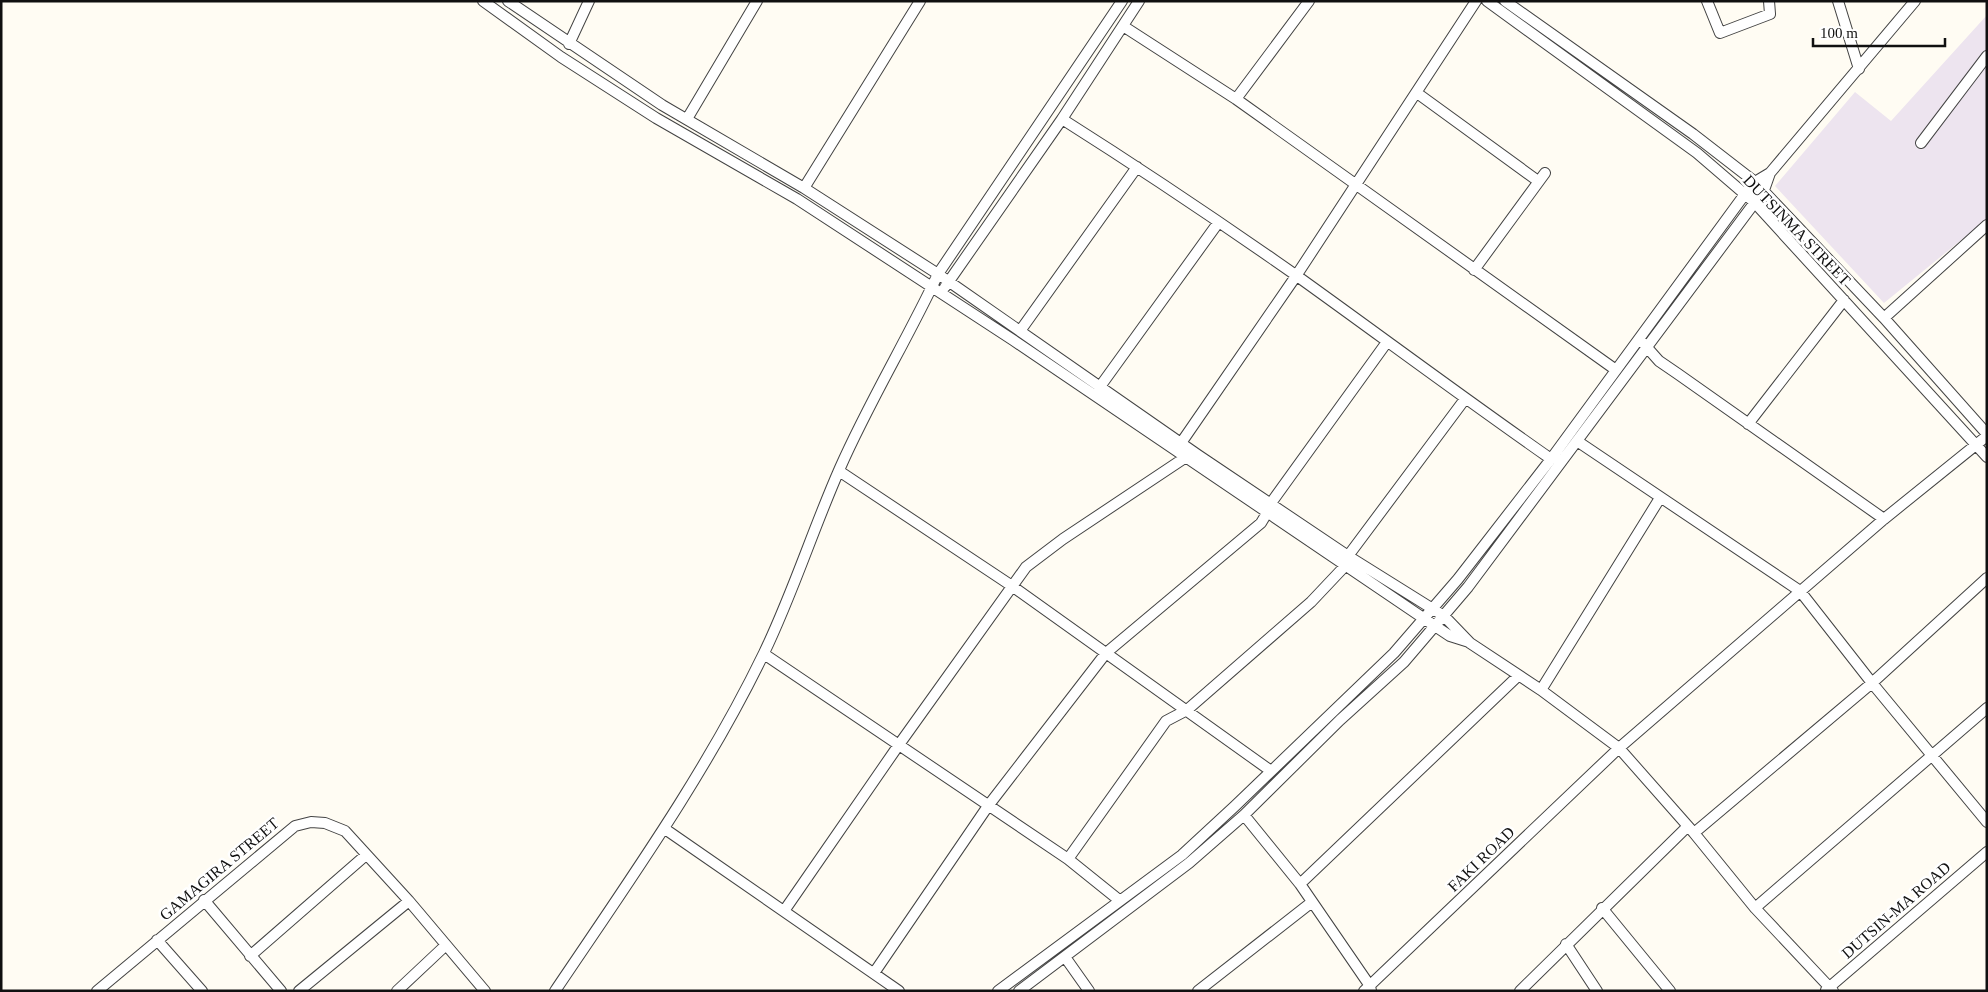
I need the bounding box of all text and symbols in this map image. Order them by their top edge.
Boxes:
scale bar [1813,15,1946,47]
text: 100 m [1820,25,1858,41]
street label: DUTSINMA STREET [1740,171,1854,289]
street label: GAMAGIRA STREET [156,814,282,924]
street label: FAKI ROAD [1444,823,1518,895]
street label: DUTSIN-MA ROAD [1838,858,1954,962]

